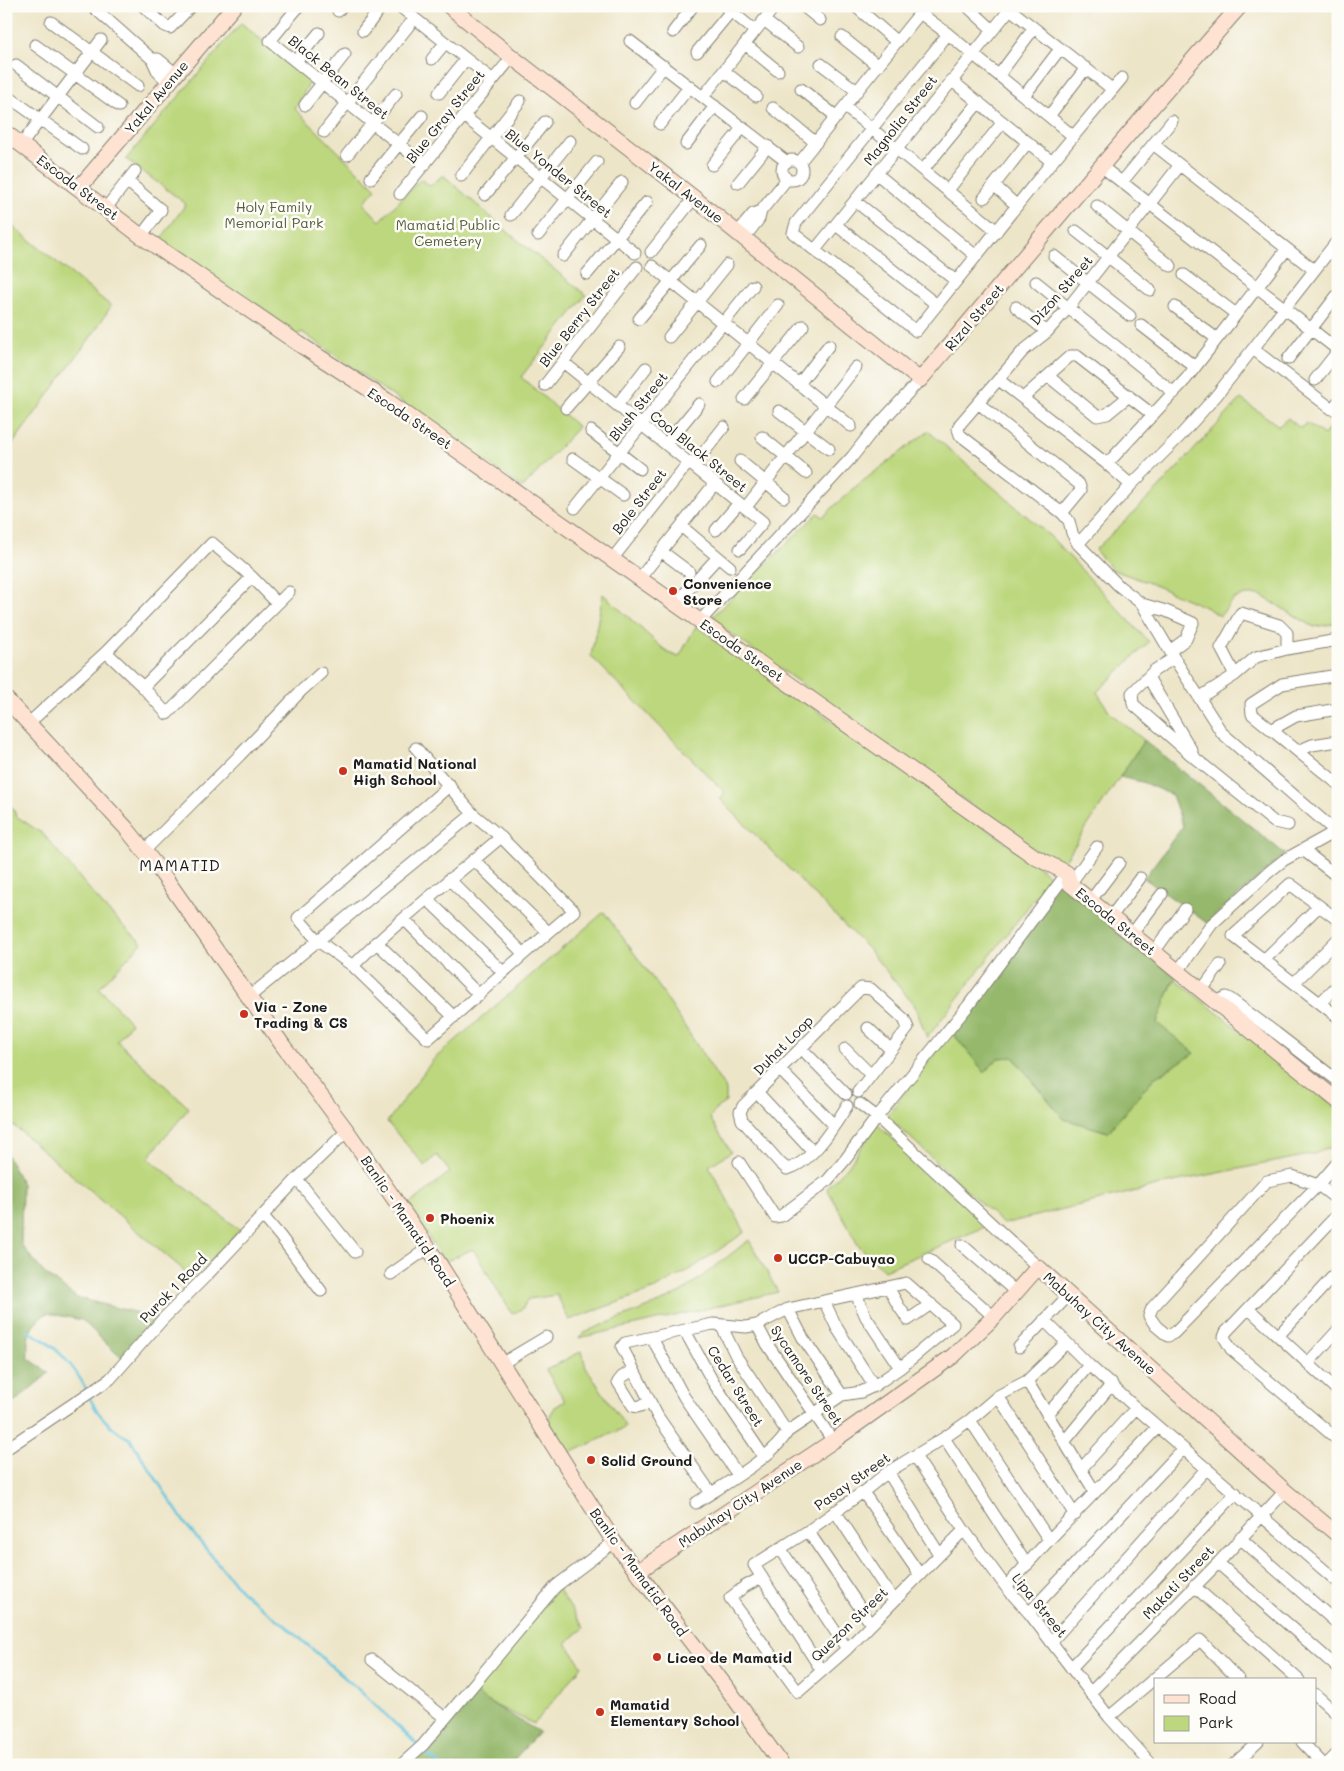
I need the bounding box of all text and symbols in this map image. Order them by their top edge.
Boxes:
street label: Black Bean Street [285,31,393,123]
street label: Yakal Avenue [120,56,192,138]
street label: Blue Gray Street [401,65,489,167]
street label: Magnolia Street [859,71,941,169]
street label: Blue Yonder Street [502,124,616,222]
street label: Escoda Street [33,150,123,224]
street label: Yakal Avenue [644,157,728,227]
park label: Holy Family Memorial Park [224,197,324,232]
park label: Mamatid Public Cemetery [396,215,500,250]
street label: Dizon Street [1025,251,1097,329]
street label: Blue Berry Street [534,264,624,370]
street label: Rizal Street [940,279,1008,355]
street label: Blush Street [604,368,672,444]
street label: Escoda Street [364,383,456,453]
street label: Cool Black Street [646,406,752,496]
street label: Bole Street [607,464,671,538]
place label: Convenience Store [683,574,772,609]
marker: Convenience Store [667,585,679,597]
street label: Escoda Street [696,614,788,686]
place label: Mamatid National High School [353,754,477,789]
marker: Mamatid National High School [337,765,349,777]
district label: MAMATID [139,854,221,875]
street label: Escoda Street [1072,883,1160,959]
place label: Via - Zone Trading & CS [254,997,348,1032]
marker: Via - Zone Trading & CS [238,1008,250,1020]
street label: Duhat Loop [749,1011,817,1079]
street label: Banlic - Mamatid Road [357,1152,459,1290]
place label: Phoenix [440,1209,495,1228]
marker: Phoenix [424,1212,436,1224]
street label: Purok 1 Road [135,1249,211,1327]
place label: UCCP-Cabuyao [788,1249,895,1268]
marker: UCCP-Cabuyao [772,1252,784,1264]
street label: Mabuhay City Avenue [1040,1267,1160,1379]
street label: Sycamore Street [767,1321,847,1429]
street label: Cedar Street [703,1342,769,1430]
street label: Pasay Street [810,1448,894,1514]
place label: Solid Ground [601,1451,692,1470]
marker: Solid Ground [585,1454,597,1466]
street label: Mabuhay City Avenue [674,1454,806,1552]
street label: Banlic - Mamatid Road [586,1504,692,1640]
street label: Makati Street [1138,1541,1218,1623]
street label: Lipa Street [1008,1569,1072,1641]
street label: Quezon Street [806,1582,892,1666]
place label: Liceo de Mamatid [667,1648,792,1667]
marker: Liceo de Mamatid [651,1651,663,1663]
legend [1154,1678,1316,1744]
text: Road [1199,1688,1236,1708]
place label: Mamatid Elementary School [610,1695,739,1730]
marker: Mamatid Elementary School [594,1706,606,1718]
text: Park [1199,1712,1233,1732]

